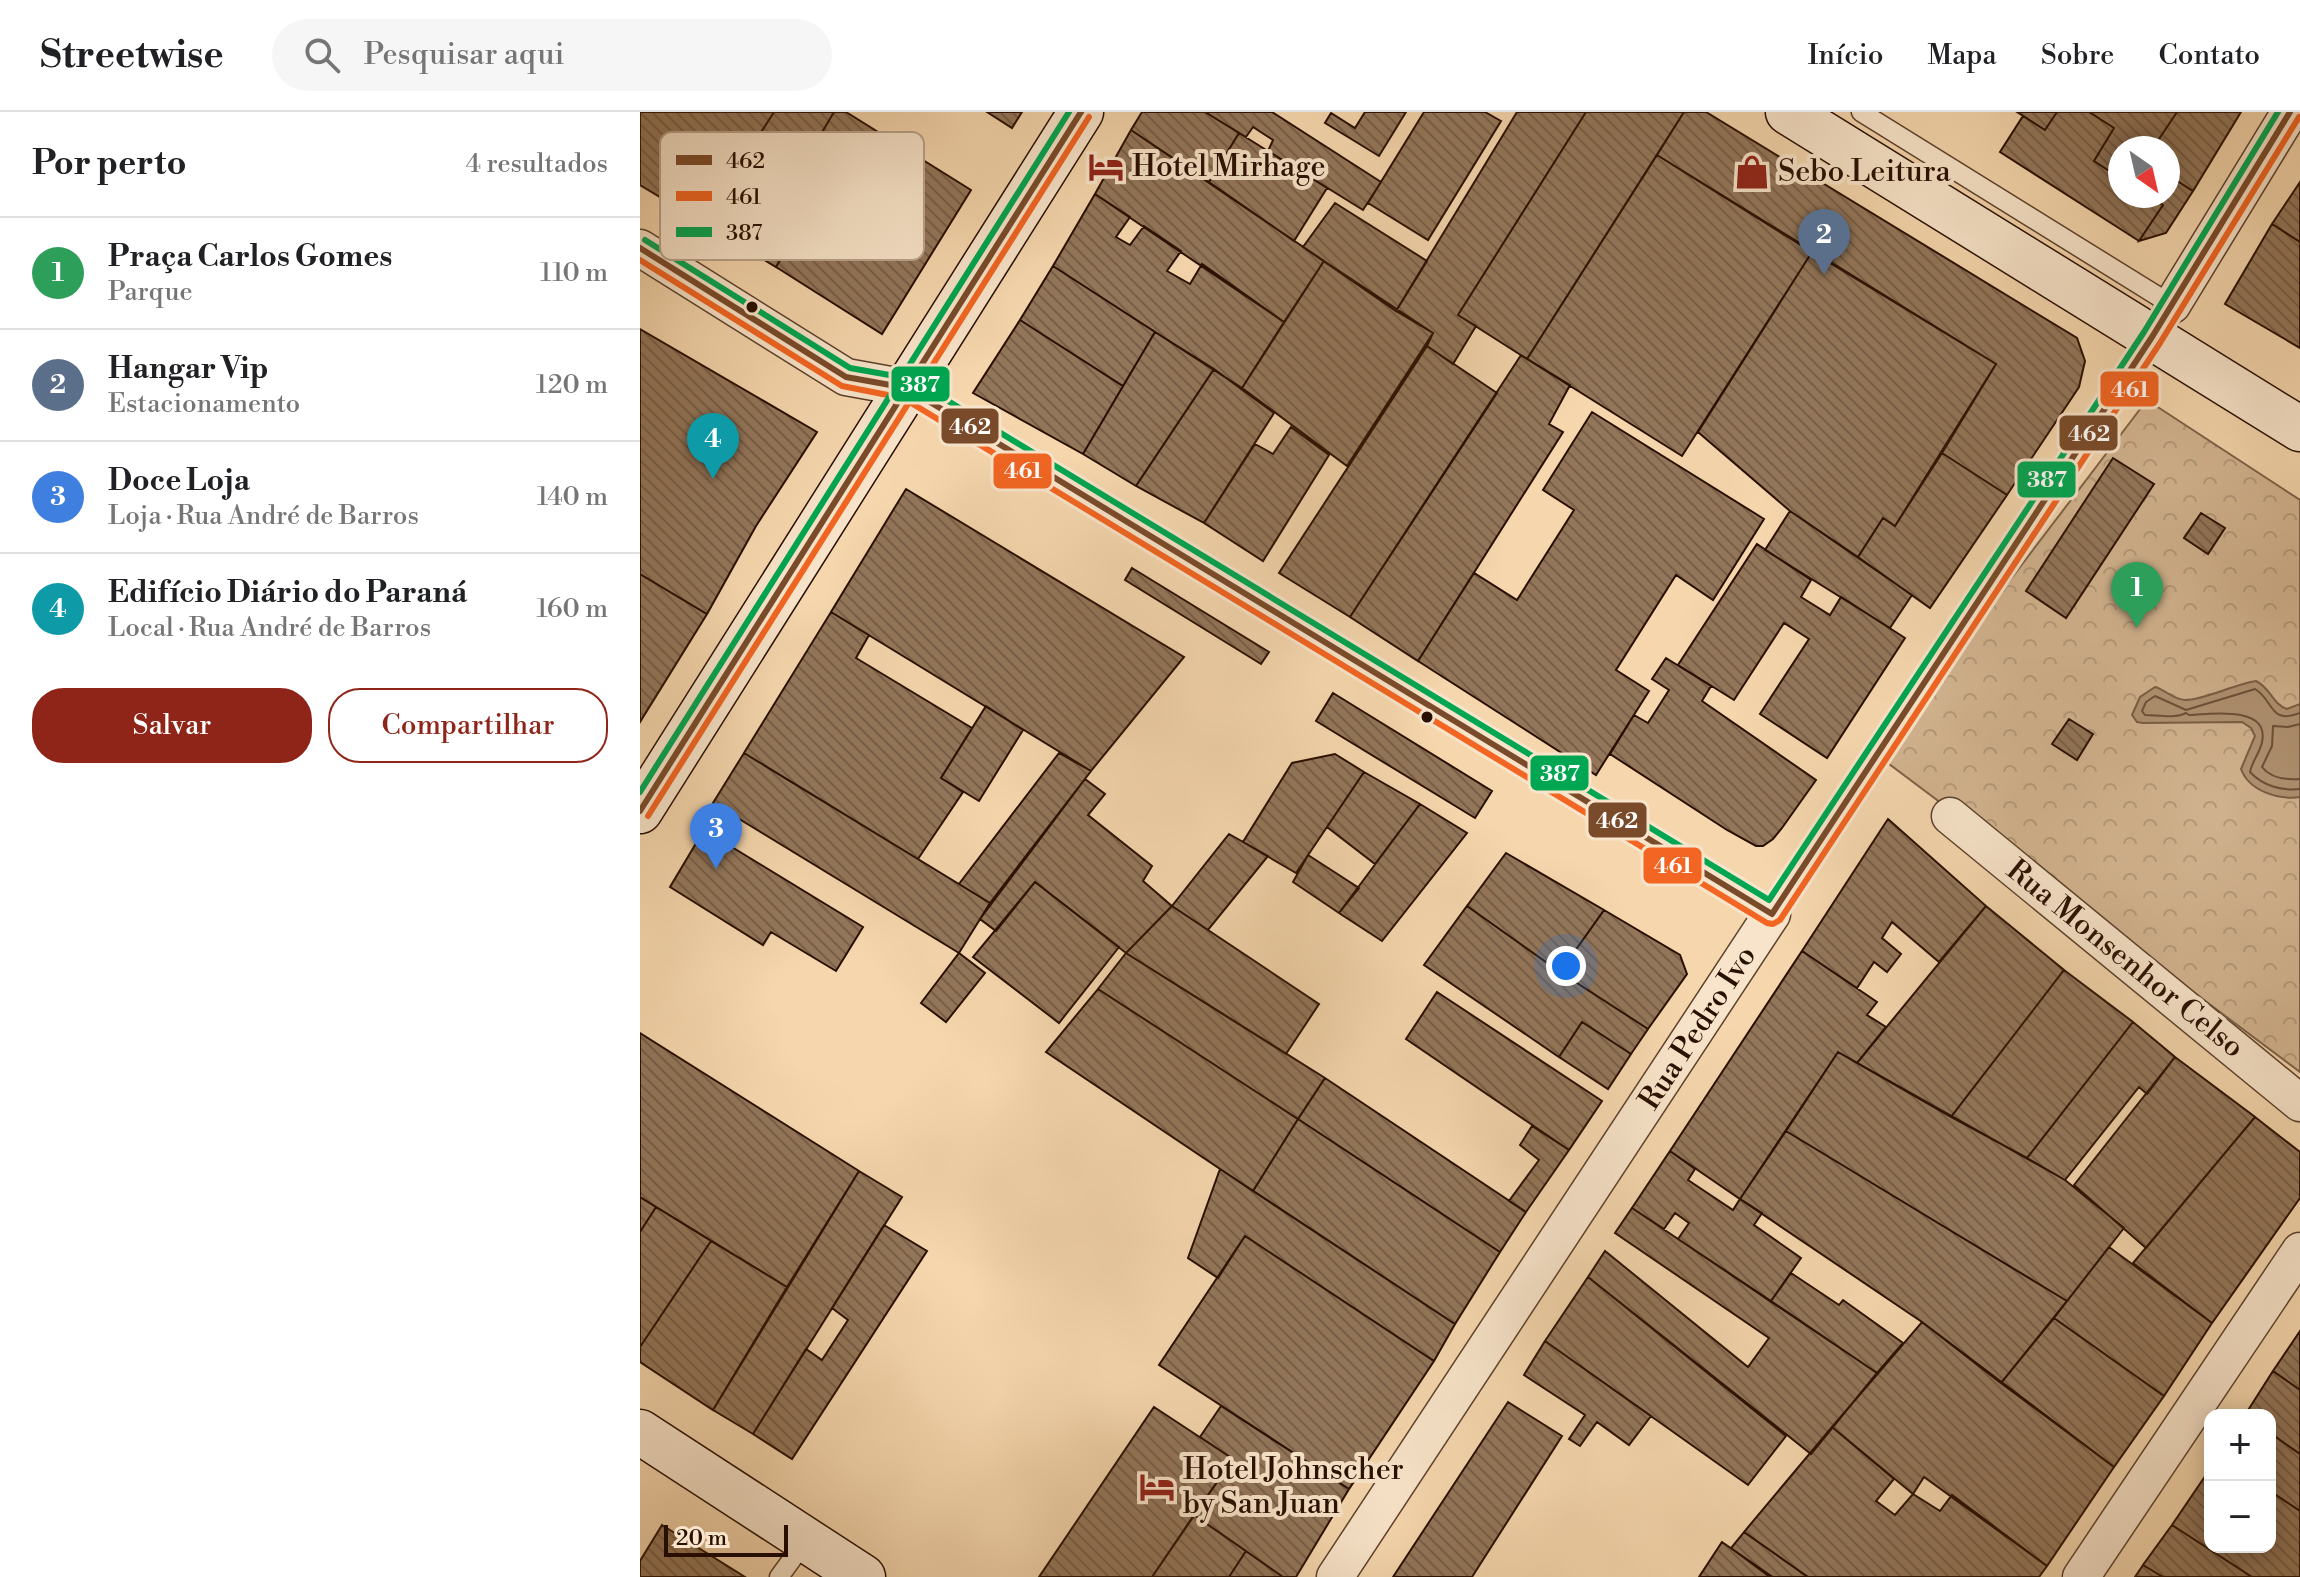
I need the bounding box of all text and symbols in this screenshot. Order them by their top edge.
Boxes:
search box [272,19,832,91]
text: Streetwise [40,32,224,79]
icon: search [300,33,344,77]
text: Pesquisar aqui [364,36,564,74]
text: Início [1808,38,1883,73]
text: Mapa [1927,38,1997,73]
text: Sobre [2041,38,2114,73]
text: Contato [2158,38,2260,73]
legend [660,132,924,260]
north arrow [2108,136,2180,208]
text: Por perto [32,143,187,185]
text: 4 resultados [466,148,608,180]
text: 462 [726,148,765,175]
hotel icon: Hotel Mirhage [1087,148,1125,186]
place label: Hotel Mirhage [1132,148,1326,186]
shop icon: Sebo Leitura [1733,153,1771,191]
place label: Sebo Leitura [1778,153,1952,191]
text: 461 [726,184,762,211]
pin: 2 [1798,209,1850,275]
text: 387 [726,220,762,247]
text: Praça Carlos Gomes [108,238,392,276]
text: 1 [52,257,64,289]
text: 110 m [540,257,608,289]
text: Parque [108,276,193,308]
unlabelled marker [744,299,760,315]
text: Hangar Vip [108,350,269,388]
line badge: 387 [890,365,951,403]
text: 2 [50,369,66,401]
text: 120 m [536,369,608,401]
line badge: 461 [2099,370,2160,408]
text: 387 [900,372,940,399]
text: 461 [2111,377,2150,404]
text: Estacionamento [108,388,300,420]
line badge: 462 [940,407,1000,445]
pin: 4 [687,413,739,479]
text: 462 [949,414,991,441]
line badge: 462 [2058,414,2119,452]
text: 462 [2068,421,2110,448]
line badge: 461 [992,452,1053,490]
text: 461 [1004,458,1043,485]
line badge: 387 [2016,460,2077,499]
text: Doce Loja [108,462,250,500]
text: 387 [2027,467,2067,494]
text: 3 [50,481,66,513]
text: 140 m [537,481,608,513]
text: Loja · Rua André de Barros [108,500,419,532]
pin: 1 [2111,562,2163,628]
text: Edifício Diário do Paraná [108,574,467,612]
text: 4 [49,593,67,625]
text: 160 m [537,593,608,625]
text: Local · Rua André de Barros [108,612,431,644]
button: Salvar [32,688,312,763]
button: Compartilhar [328,688,608,763]
unlabelled marker [1419,709,1435,725]
line badge: 387 [1529,754,1590,792]
text: 387 [1540,761,1580,788]
line badge: 462 [1587,801,1648,839]
pin: 3 [690,803,742,869]
text: 462 [1596,808,1638,835]
line badge: 461 [1642,846,1703,885]
street label: Rua Monsenhor Celso [1998,851,2252,1067]
text: 461 [1654,853,1693,880]
street label: Rua Pedro Ivo [1631,939,1765,1117]
your location [1546,946,1586,986]
map controls [2204,1409,2276,1553]
button: + [2204,1409,2276,1481]
place label: Hotel Johnscher by San Juan [1183,1451,1404,1523]
hotel icon: Hotel Johnscher by San Juan [1138,1468,1176,1506]
button: − [2204,1481,2276,1553]
scale bar [664,1521,788,1557]
text: 20 m [676,1525,727,1552]

